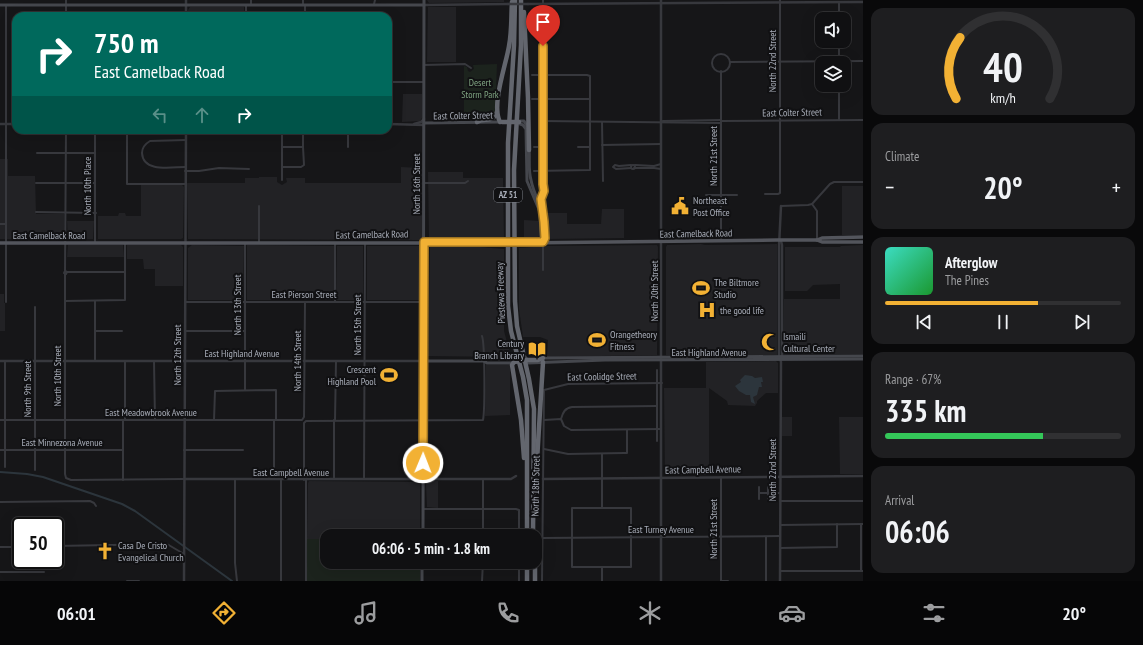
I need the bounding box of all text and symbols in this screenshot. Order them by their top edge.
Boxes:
pin [526,5,560,46]
icon: arrive [532,11,554,33]
map controls [815,12,851,92]
button: sound [815,12,851,48]
text: 750 m [94,24,158,61]
icon: right [28,28,80,80]
street label: North 22nd Street [766,30,779,92]
text: 40 [983,40,1023,93]
button: layers [815,56,851,92]
text: East Camelback Road [94,60,225,83]
park label: Desert Storm Park [461,76,499,101]
text: km/h [990,88,1016,107]
icon: left [149,104,171,126]
icon: ahead [191,104,213,126]
icon: right [233,104,255,126]
street label: East Colter Street [762,105,822,120]
street label: East Colter Street [433,108,493,123]
street label: North 21st Street [707,126,720,186]
text: Climate [885,148,919,165]
street label: North 16th Street [410,153,423,214]
street label: North 10th Place [81,157,94,215]
text: 20° [983,168,1023,207]
text: − [885,173,894,201]
text: + [1112,173,1121,201]
road number: AZ 51 [494,188,522,202]
place label: Northeast Post Office [693,194,730,219]
public building icon: Northeast Post Office [670,196,690,216]
street label: East Camelback Road [660,226,732,241]
street label: East Camelback Road [336,227,408,242]
street label: East Camelback Road [13,229,85,242]
text: Afterglow [945,253,997,272]
street label: North 20th Street [648,260,661,321]
street label: Piestewa Freeway [493,262,508,324]
text: The Pines [945,272,989,289]
street label: North 13th Street [231,274,244,335]
place label: The Biltmore Studio [714,276,759,301]
sports icon: The Biltmore Studio [691,278,711,298]
street label: East Pierson Street [272,288,337,301]
street label: North 15th Street [351,294,364,355]
hospital icon: the good life [697,300,717,320]
place label: the good life [720,304,764,317]
icon: previous [913,311,935,333]
icon: pause [992,311,1014,333]
icon: next [1071,311,1093,333]
street label: North 12th Street [171,324,184,385]
place label: Orangetheory Fitness [610,328,657,353]
street label: North 14th Street [291,330,304,391]
sports icon: Orangetheory Fitness [587,330,607,350]
place label: Ismaili Cultural Center [783,330,835,355]
mosque icon: Ismaili Cultural Center [760,332,780,352]
place label: Century Branch Library [474,337,524,362]
library icon: Century Branch Library [527,339,547,359]
street label: North 10th Street [51,345,64,406]
street label: East Highland Avenue [672,346,746,359]
street label: East Highland Avenue [205,347,279,360]
street label: North 9th Street [21,361,34,417]
place label: Crescent Highland Pool [327,363,377,388]
sports icon: Crescent Highland Pool [379,365,399,385]
street label: East Coolidge Street [567,369,637,384]
text: Range · 67% [885,371,941,388]
text: 335 km [885,391,966,430]
street label: East Meadowbrook Avenue [105,406,197,419]
street label: East Minnezona Avenue [21,436,103,449]
street label: North 22nd Street [766,439,779,501]
position arrow [402,442,444,484]
street label: North 18th Street [528,455,543,517]
street label: East Campbell Avenue [665,462,741,477]
street label: East Campbell Avenue [253,466,329,479]
text: Arrival [885,492,914,509]
street label: North 21st Street [707,499,720,559]
text: 06:06 [885,512,950,551]
speed limit sign: 50 [12,517,64,569]
street label: East Turney Avenue [628,523,694,536]
place label: Casa De Cristo Evangelical Church [118,539,184,564]
text: 06:06 · 5 min · 1.8 km [372,539,490,558]
church icon: Casa De Cristo Evangelical Church [95,541,115,561]
icon: directions [210,599,238,627]
icon: music [352,599,380,627]
icon: phone [494,599,522,627]
icon: climate [636,599,664,627]
icon: car [778,599,806,627]
icon: filters [920,599,948,627]
text: 06:01 [57,602,96,625]
text: 20° [1062,602,1086,625]

